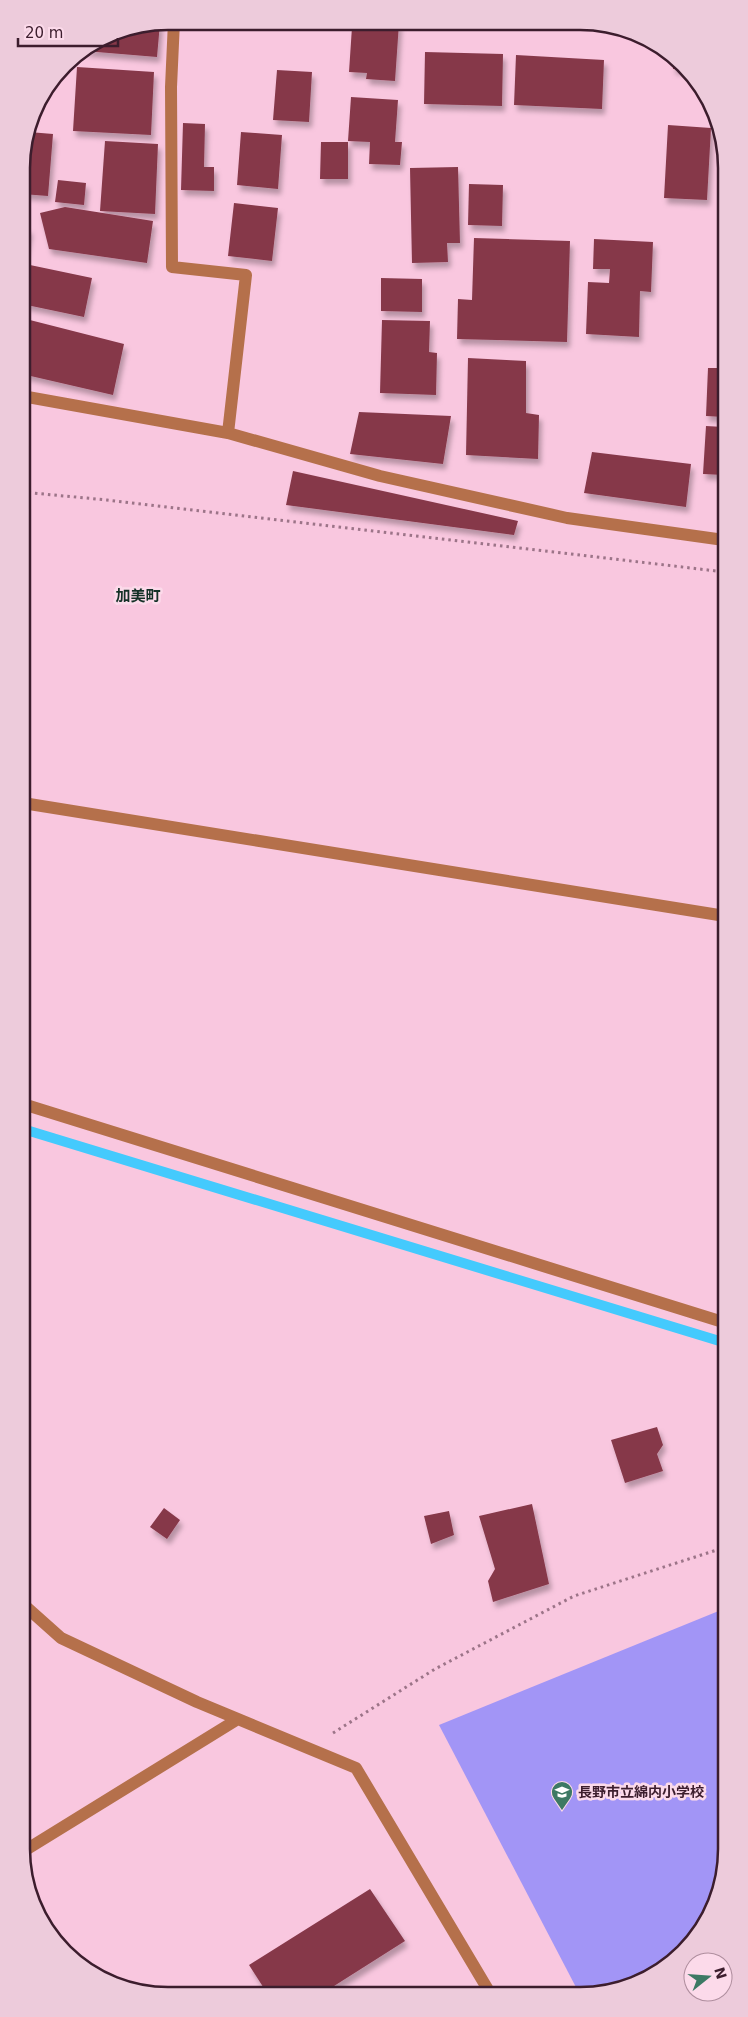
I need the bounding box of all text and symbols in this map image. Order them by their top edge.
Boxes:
scale bar [18,15,118,47]
text: 20 m [25,24,63,42]
district label: 加美町 [115,587,161,605]
school or university icon: 長野市立綿内小学校 [550,1780,574,1811]
place label: 長野市立綿内小学校 [578,1784,704,1800]
north arrow [683,1952,733,2002]
text: N [711,1965,730,1981]

